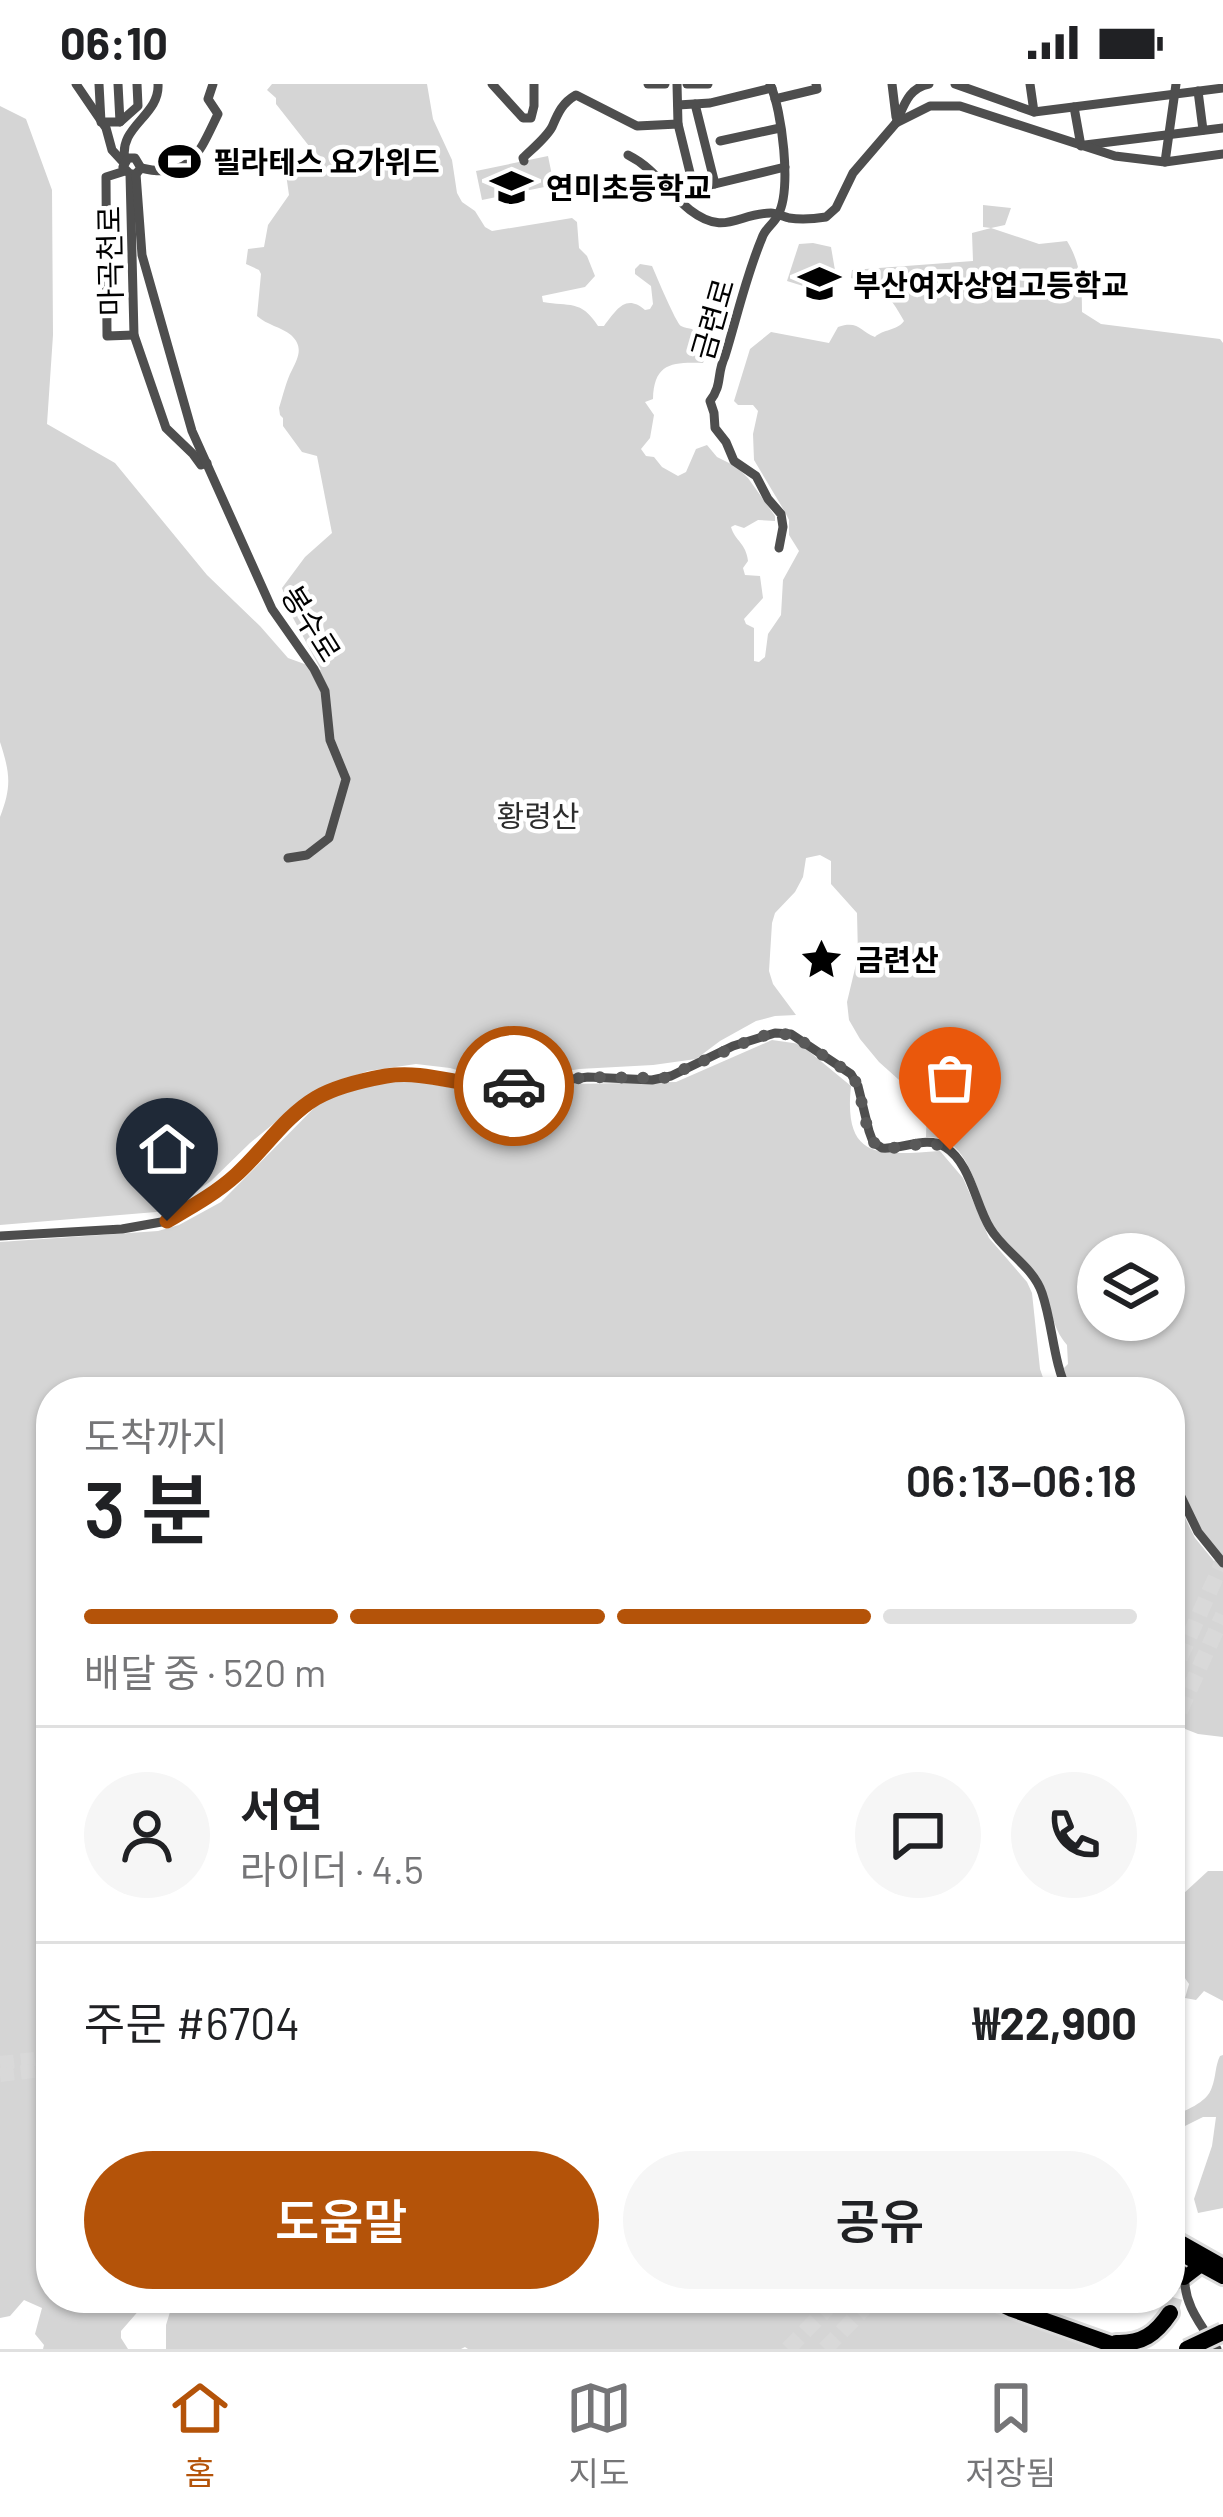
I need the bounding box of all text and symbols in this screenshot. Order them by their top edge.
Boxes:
text: 06:10 [60,15,168,69]
sports icon: 필라테스 요가위드 [156,138,202,184]
place label: 필라테스 요가위드 [213,143,440,179]
school or university icon: 연미초등학교 [489,164,535,210]
place label: 연미초등학교 [546,169,712,205]
street label: 마곡천로 [90,205,128,317]
school or university icon: 부산여자상업고등학교 [796,261,842,307]
place label: 부산여자상업고등학교 [853,266,1129,302]
street label: 금련로 [683,274,741,364]
street label: 봉수로 [275,578,349,668]
park label: 황령산 [497,797,579,833]
place icon: 금련산 [799,936,845,982]
place label: 금련산 [856,941,939,977]
courier [454,1026,574,1146]
pin [899,1027,1001,1150]
icon: bag [917,1045,983,1111]
icon: car [481,1053,547,1119]
pin [116,1098,218,1221]
icon: home [134,1116,200,1182]
map controls [1077,1233,1185,1341]
button: layers [1077,1233,1185,1341]
text: 도착까지 [84,1412,228,1459]
text: 06:13–06:18 [906,1452,1137,1506]
text: 3 분 [84,1460,213,1554]
text: 배달 중 · 520 m [84,1648,326,1695]
button: person [84,1772,210,1898]
button: chat [855,1772,981,1898]
button: phone [1011,1772,1137,1898]
text: 서연 [240,1781,323,1835]
text: 라이더 · 4.5 [240,1845,424,1892]
text: 주문 #6704 [84,1995,300,2049]
text: ₩22,900 [973,1995,1137,2049]
button: 도움말 [84,2151,599,2289]
button: 공유 [623,2151,1137,2289]
tab: 홈 [167,2375,233,2495]
tab: 지도 [566,2375,632,2495]
tab: 저장됨 [965,2375,1056,2495]

